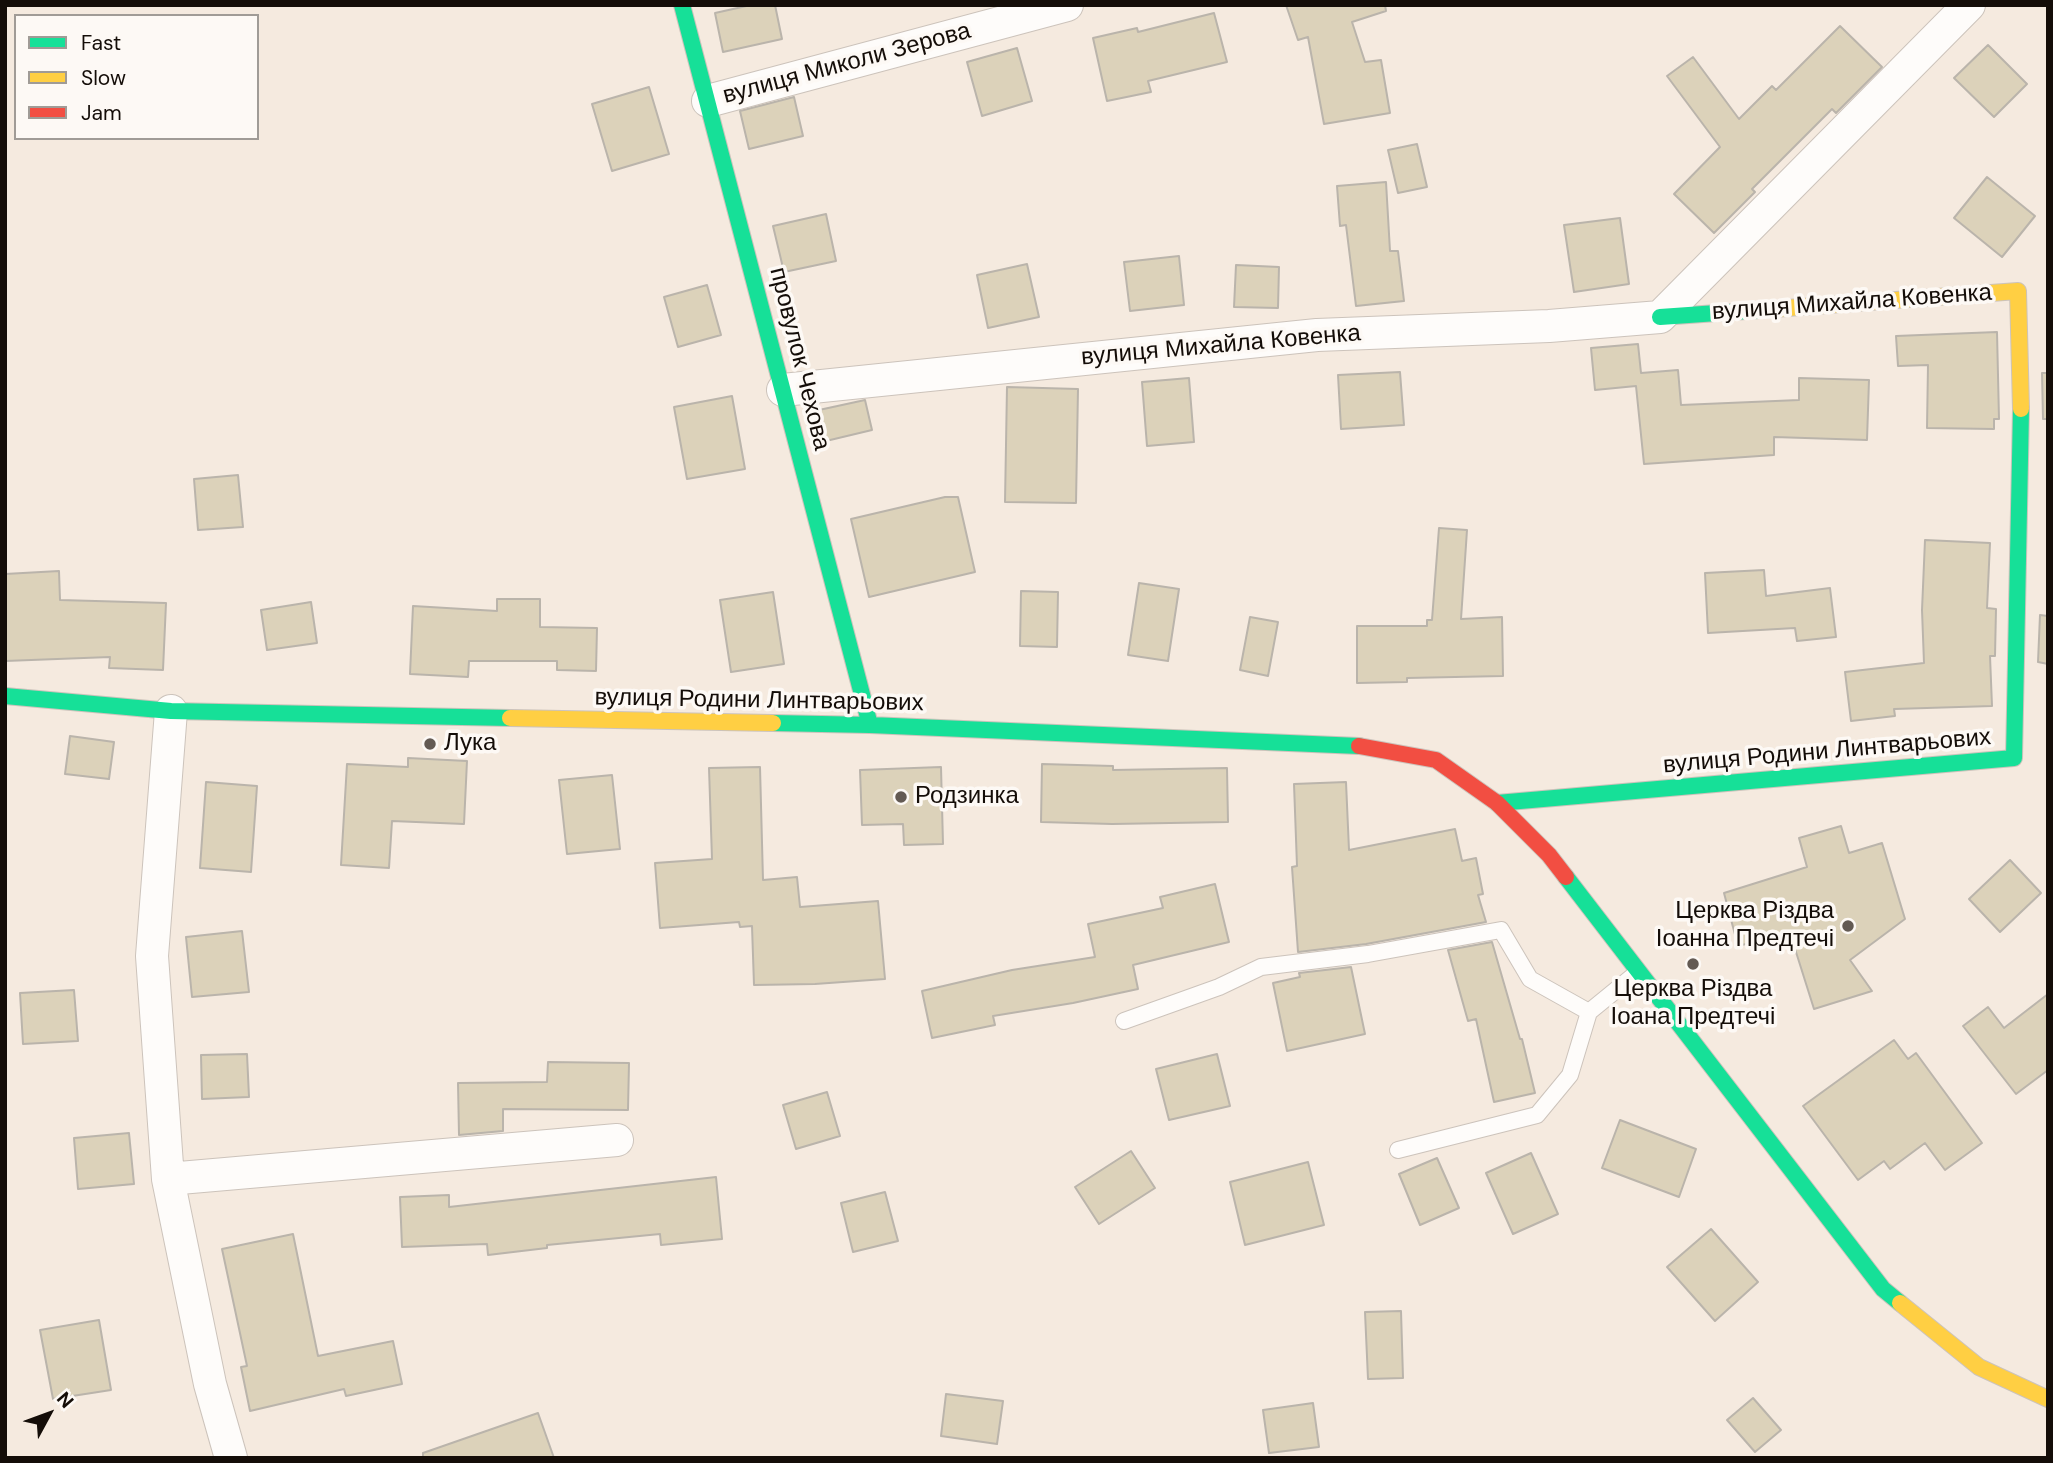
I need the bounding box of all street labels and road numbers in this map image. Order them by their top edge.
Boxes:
street label: вулиця Миколи Зерова [720,17,974,111]
street label: провулок Чехова [762,264,836,454]
street label: вулиця Михайла Ковенка [1711,279,1993,327]
street label: вулиця Михайла Ковенка [1080,319,1362,373]
street label: вулиця Родини Линтварьових [594,684,924,718]
street label: вулиця Родини Линтварьових [1662,723,1992,781]

